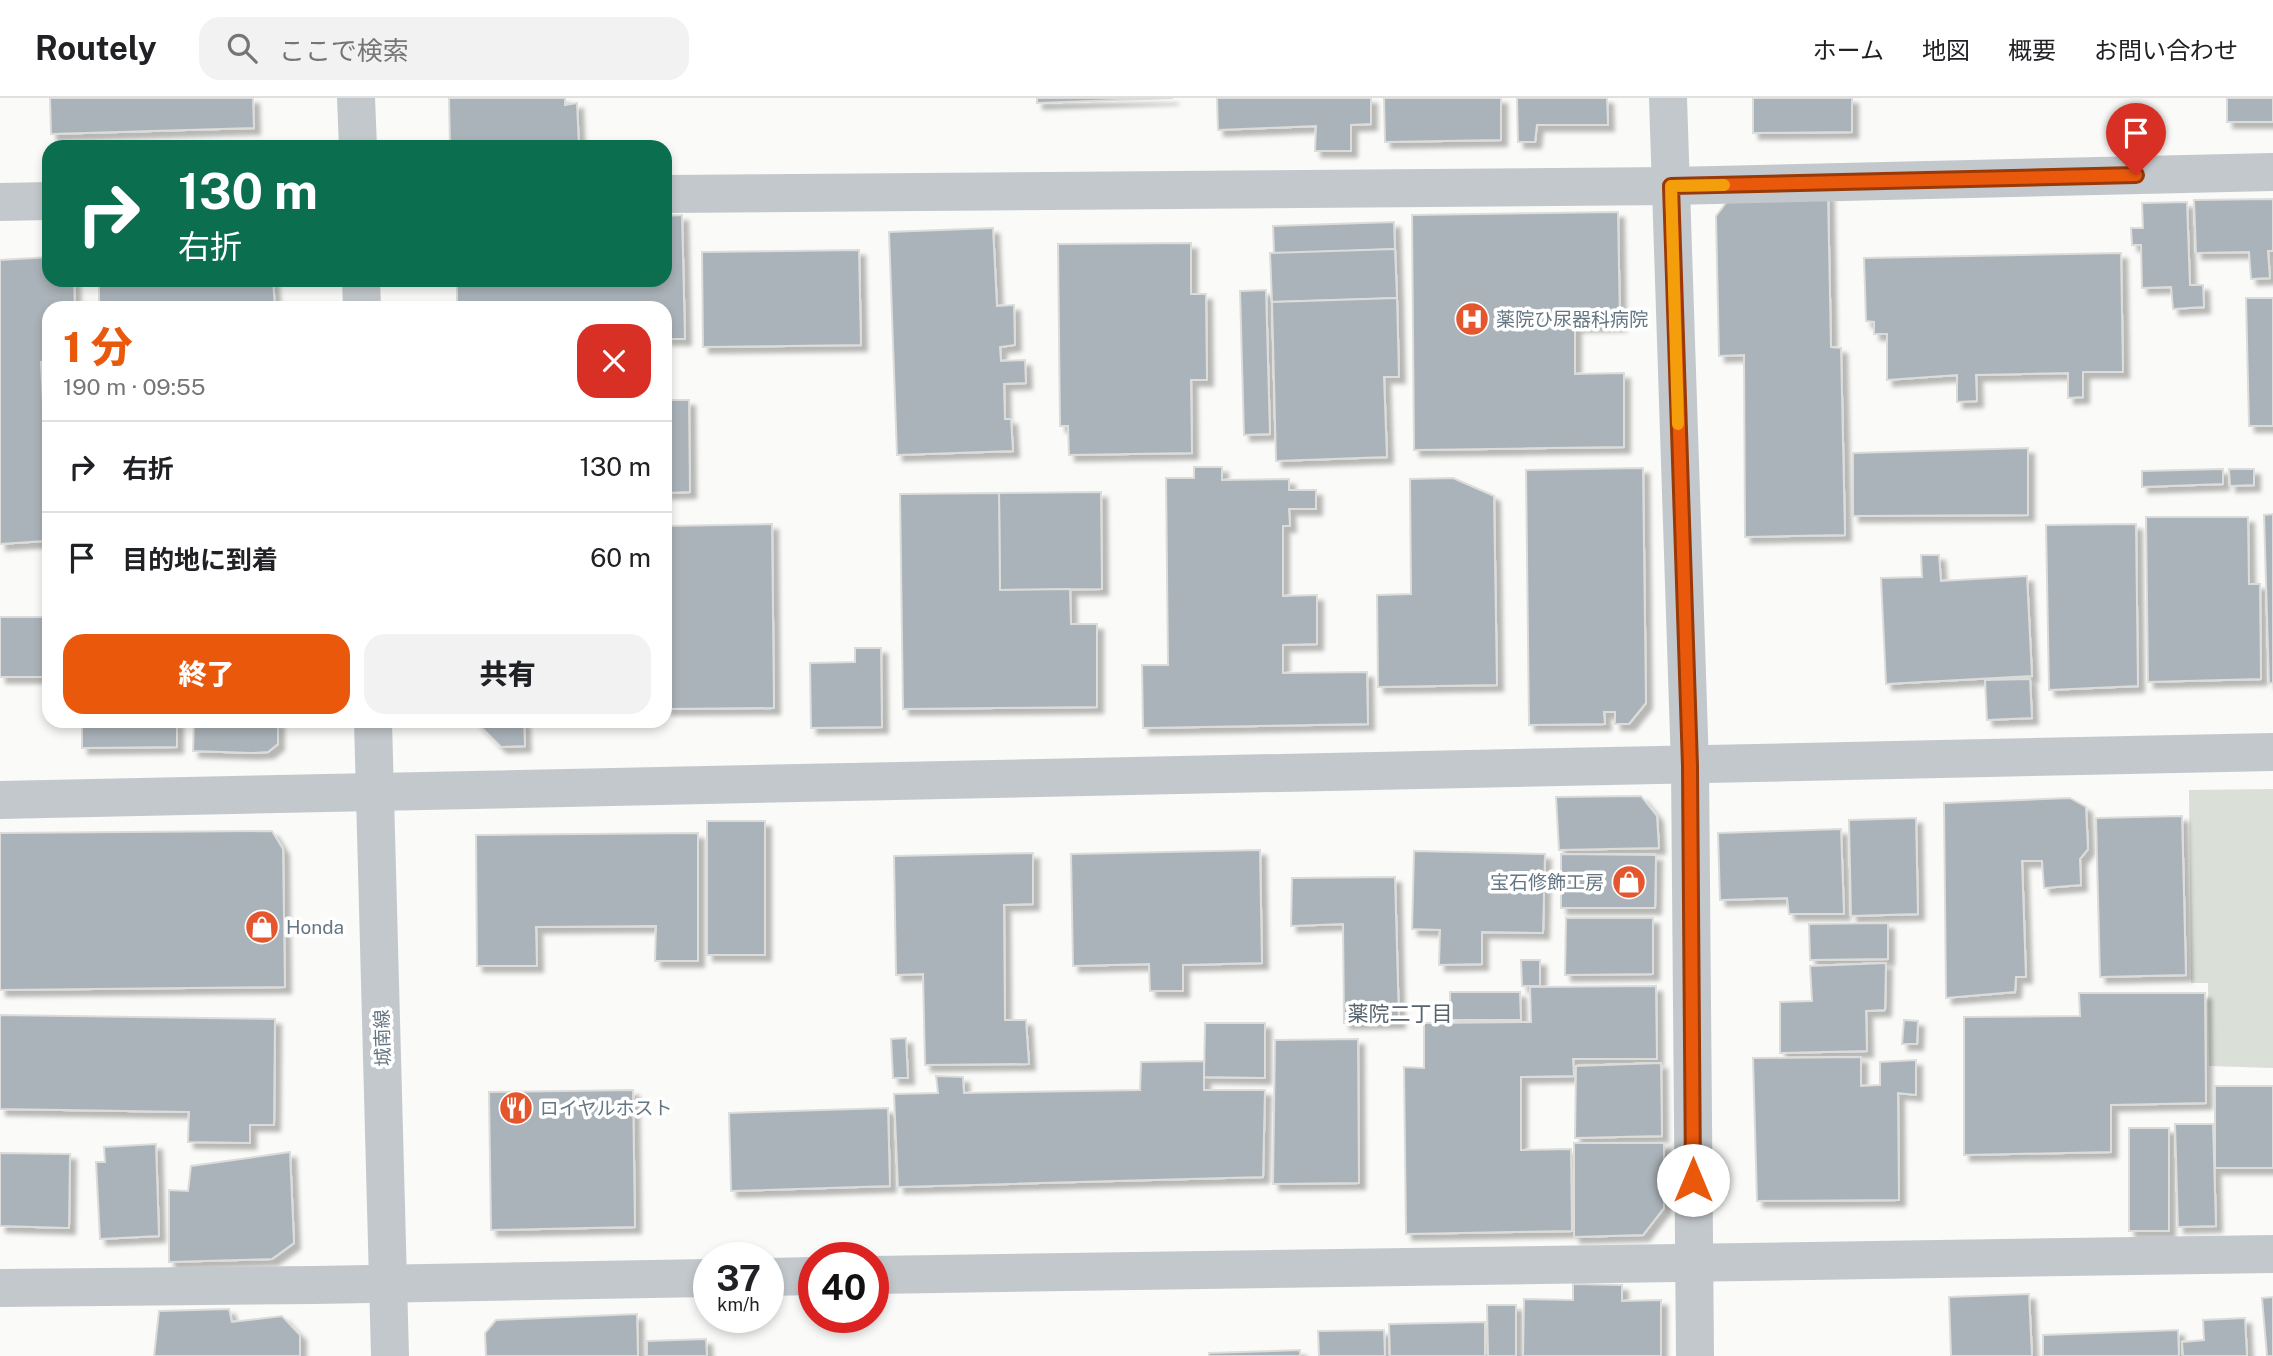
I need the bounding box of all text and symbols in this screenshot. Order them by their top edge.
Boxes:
search box [199,17,689,80]
text: Routely [35,29,157,67]
icon: search [223,29,261,67]
text: ここで検索 [279,35,409,66]
text: ホーム [1813,36,1884,64]
text: 地図 [1922,36,1970,64]
text: 概要 [2008,36,2056,64]
text: お問い合わせ [2094,36,2238,64]
pin [2106,103,2166,175]
icon: arrive [2117,114,2155,152]
text: 130 m [178,162,318,220]
icon: right [63,168,154,259]
text: 右折 [178,228,242,265]
hospital icon: 薬院ひ尿器科病院 [1453,300,1491,338]
place label: 薬院ひ尿器科病院 [1496,308,1648,330]
text: 1 分 [63,322,133,371]
button: close [577,324,651,398]
text: 190 m · 09:55 [63,373,205,400]
icon: right [63,448,101,486]
text: 130 m [579,451,651,482]
text: 右折 [122,453,174,484]
icon: arrive [63,539,101,577]
text: 60 m [590,542,651,573]
text: 目的地に到着 [122,544,278,575]
button: 終了 [63,634,350,714]
button: 共有 [364,634,651,714]
shop icon: 宝石修飾工房 [1610,863,1648,901]
place label: 宝石修飾工房 [1490,871,1604,893]
shop icon: Honda [243,908,281,946]
place label: Honda [286,916,344,938]
district label: 薬院二丁目 [1348,1001,1453,1026]
street label: 城南線 [370,1009,394,1067]
restaurant icon: ロイヤルホスト [497,1089,535,1127]
place label: ロイヤルホスト [540,1097,672,1119]
position arrow [1656,1143,1730,1217]
speed limit sign: 40 [798,1242,889,1333]
text: 37 [716,1258,761,1299]
text: km/h [717,1294,760,1315]

